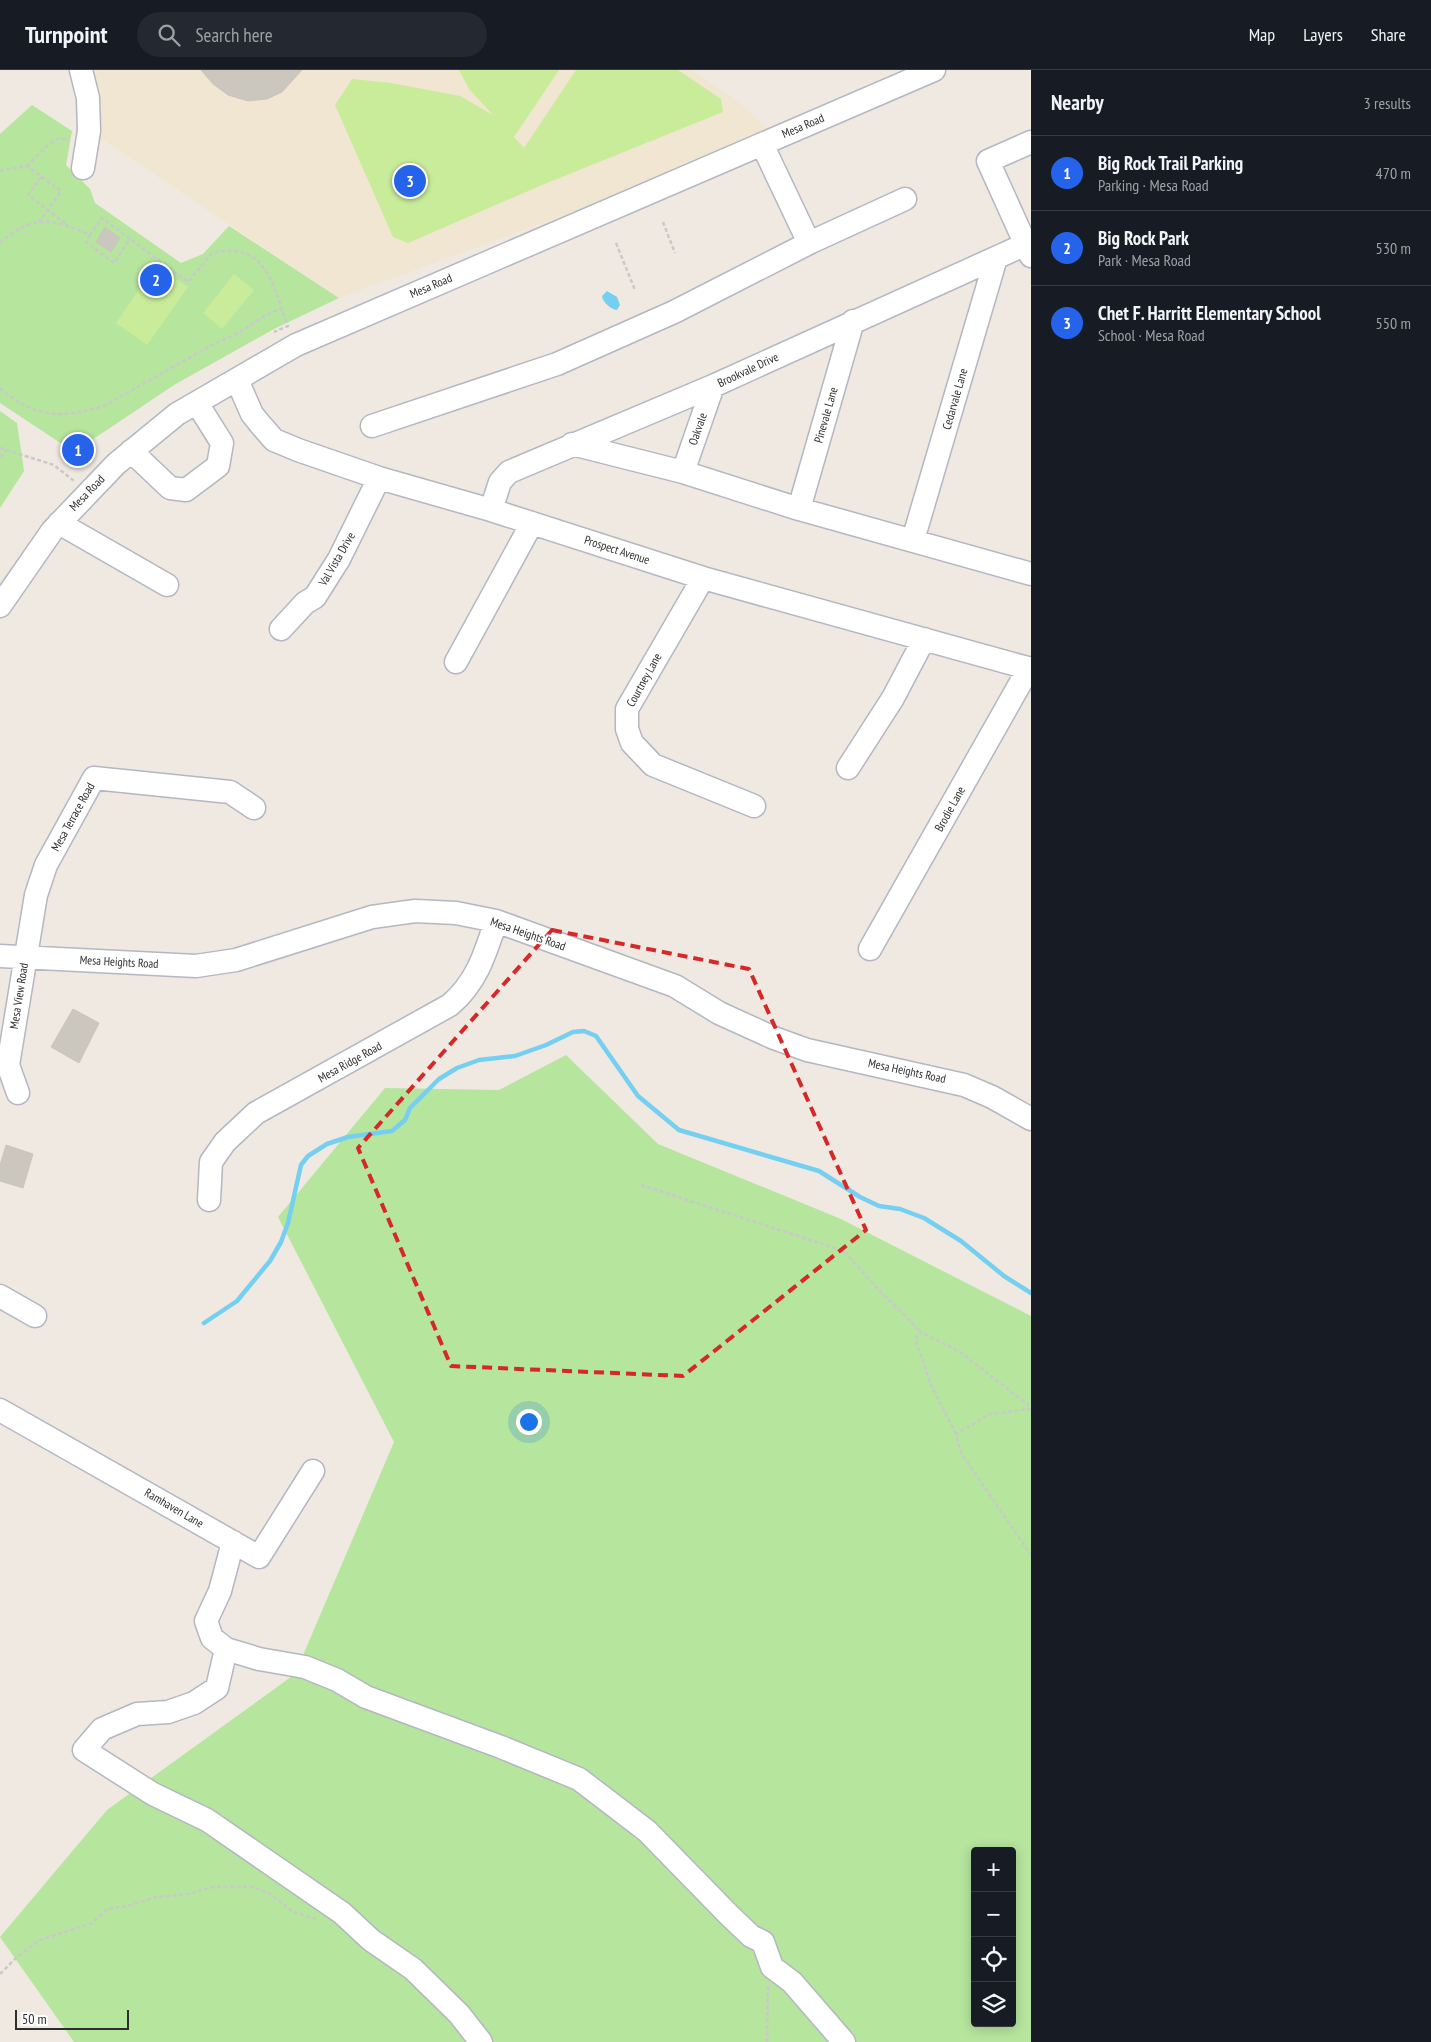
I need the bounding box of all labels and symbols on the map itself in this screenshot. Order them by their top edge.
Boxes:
street label: Mesa Road [779,110,826,141]
pin: 3 [394,162,426,200]
pin: 2 [140,261,172,299]
street label: Mesa Road [407,270,454,301]
street label: Brookvale Drive [715,349,781,390]
street label: Cedarvale Lane [939,366,970,431]
street label: Pinevale Lane [810,385,841,445]
street label: Oakvale [685,411,710,447]
pin: 1 [62,431,94,469]
street label: Mesa Road [66,471,107,514]
street label: Val Vista Drive [315,529,358,589]
street label: Prospect Avenue [583,532,652,567]
street label: Courtney Lane [623,650,664,709]
street label: Mesa Terrace Road [48,780,98,854]
street label: Brodie Lane [931,784,968,834]
street label: Mesa Heights Road [488,914,568,953]
street label: Mesa Heights Road [79,952,159,971]
street label: Mesa View Road [6,962,31,1030]
street label: Mesa Ridge Road [315,1038,384,1085]
street label: Mesa Heights Road [867,1055,947,1086]
your location [516,1409,542,1435]
street label: Ramhaven Lane [142,1485,206,1531]
scale bar [15,2007,129,2030]

